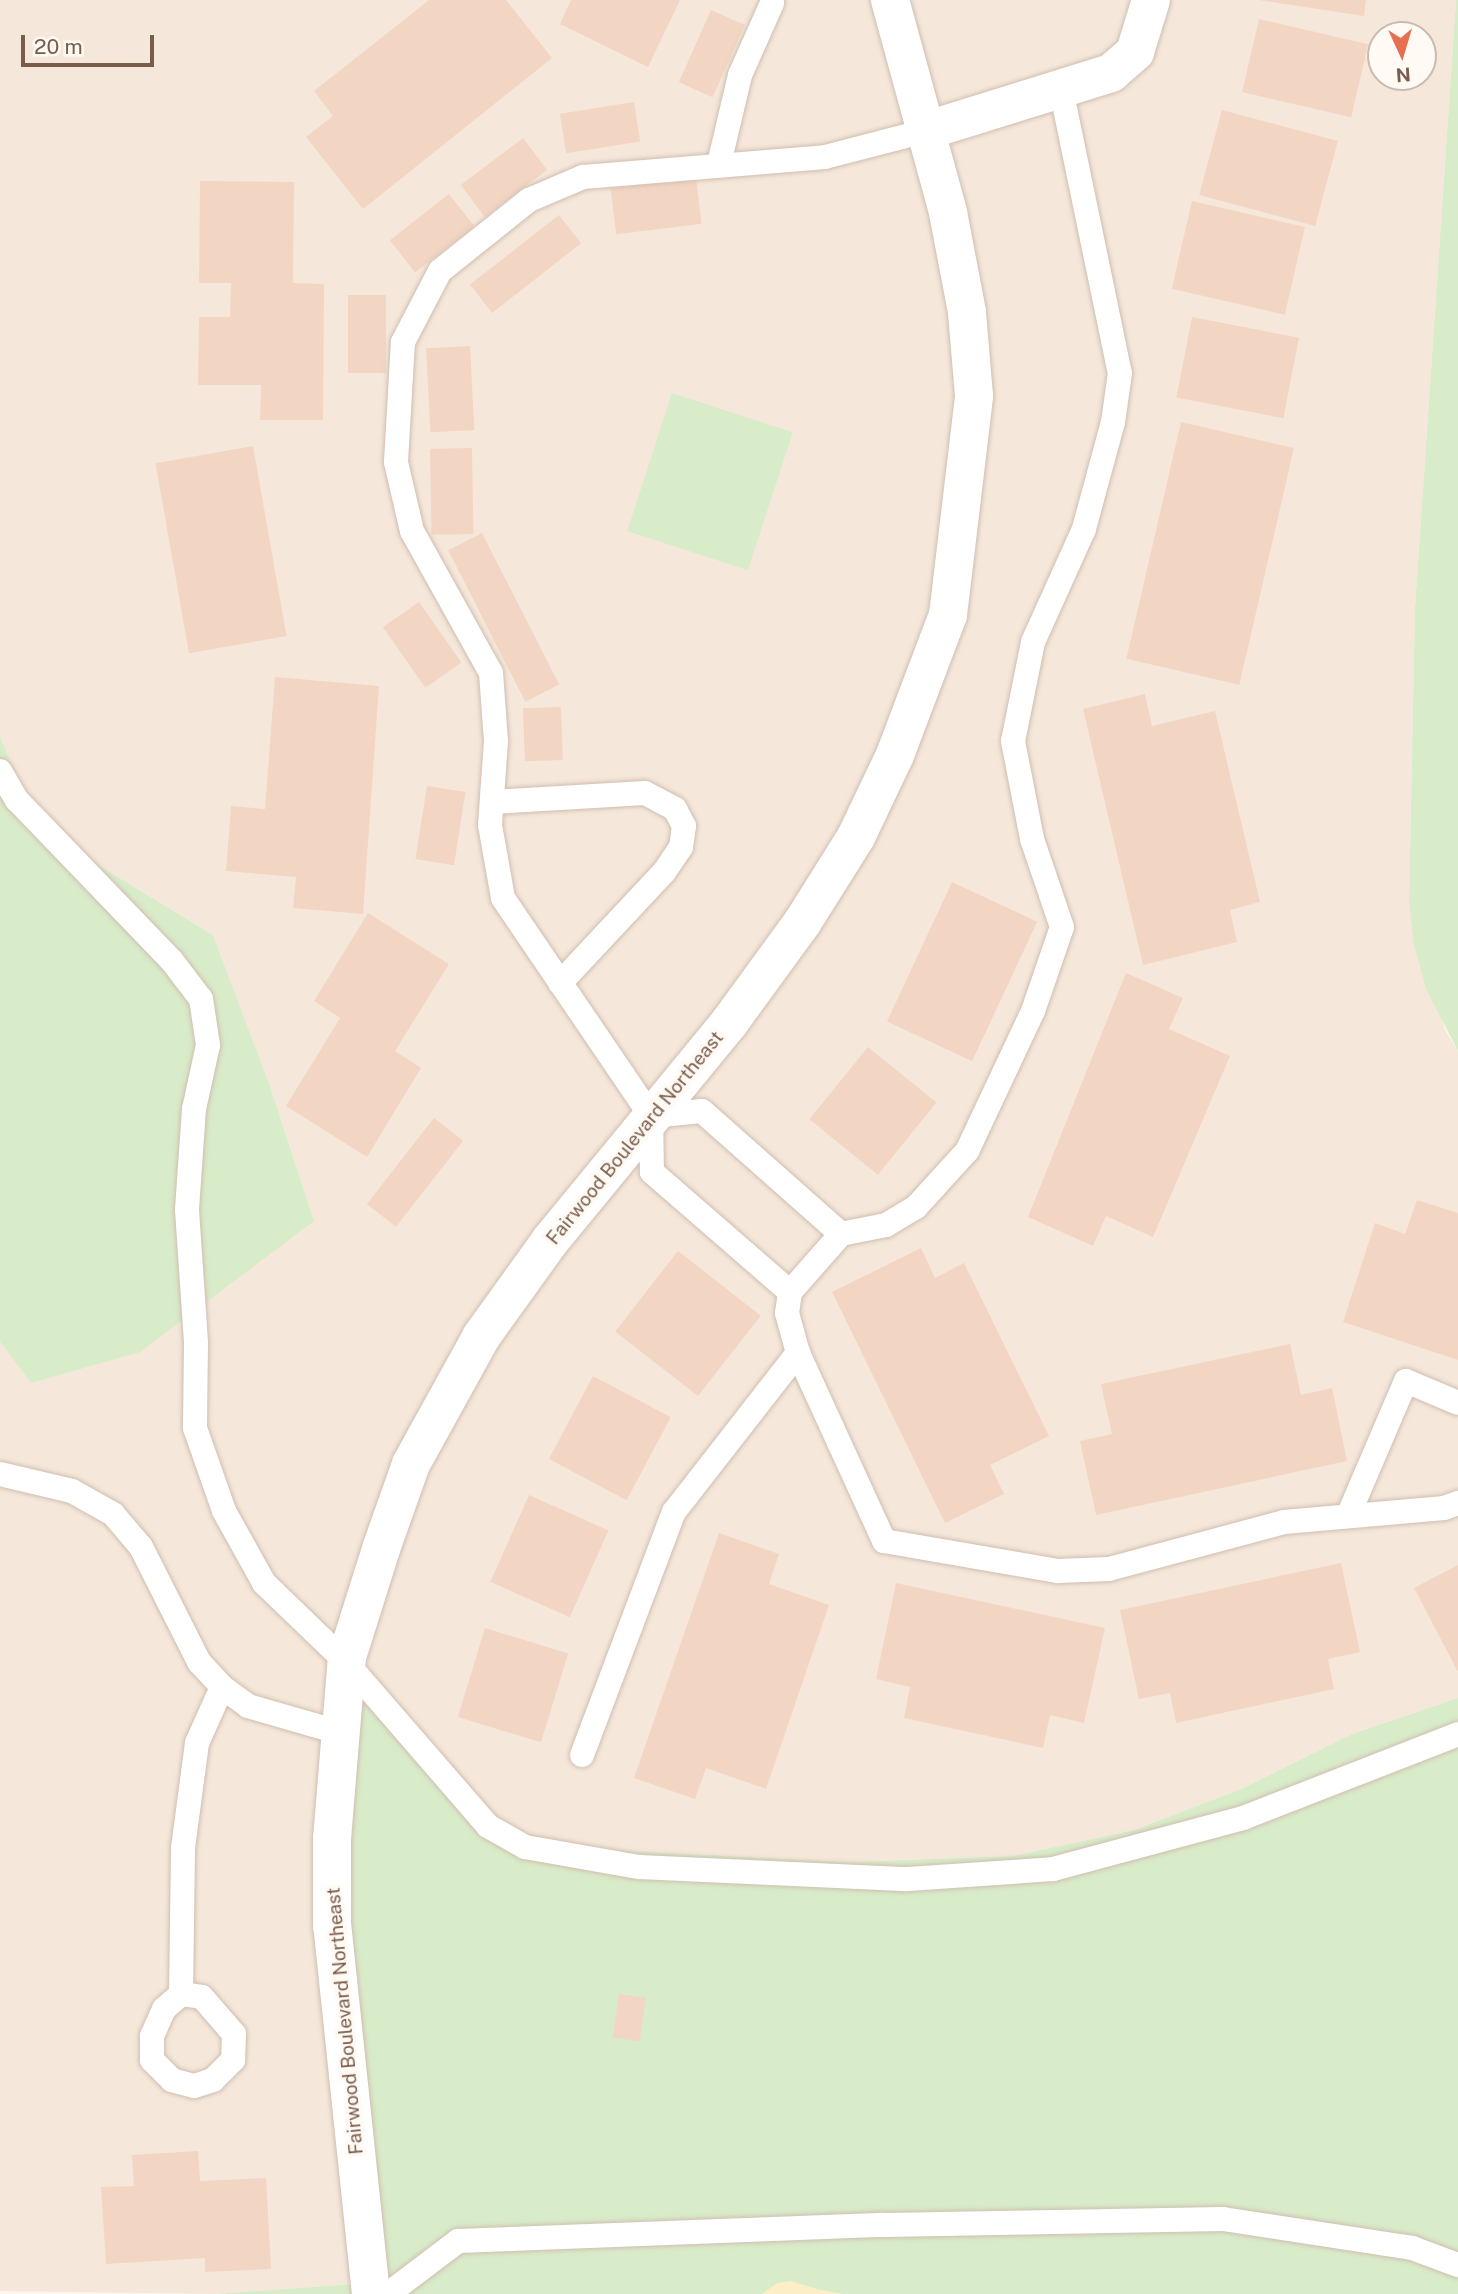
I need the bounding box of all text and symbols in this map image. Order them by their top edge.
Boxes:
scale bar [24,21,158,65]
north arrow [1367,21,1437,91]
text: 20 m [34,34,83,59]
text: N [1395,63,1412,86]
street label: Fairwood Boulevard Northeast [542,1027,728,1249]
street label: Fairwood Boulevard Northeast [322,1886,368,2156]

